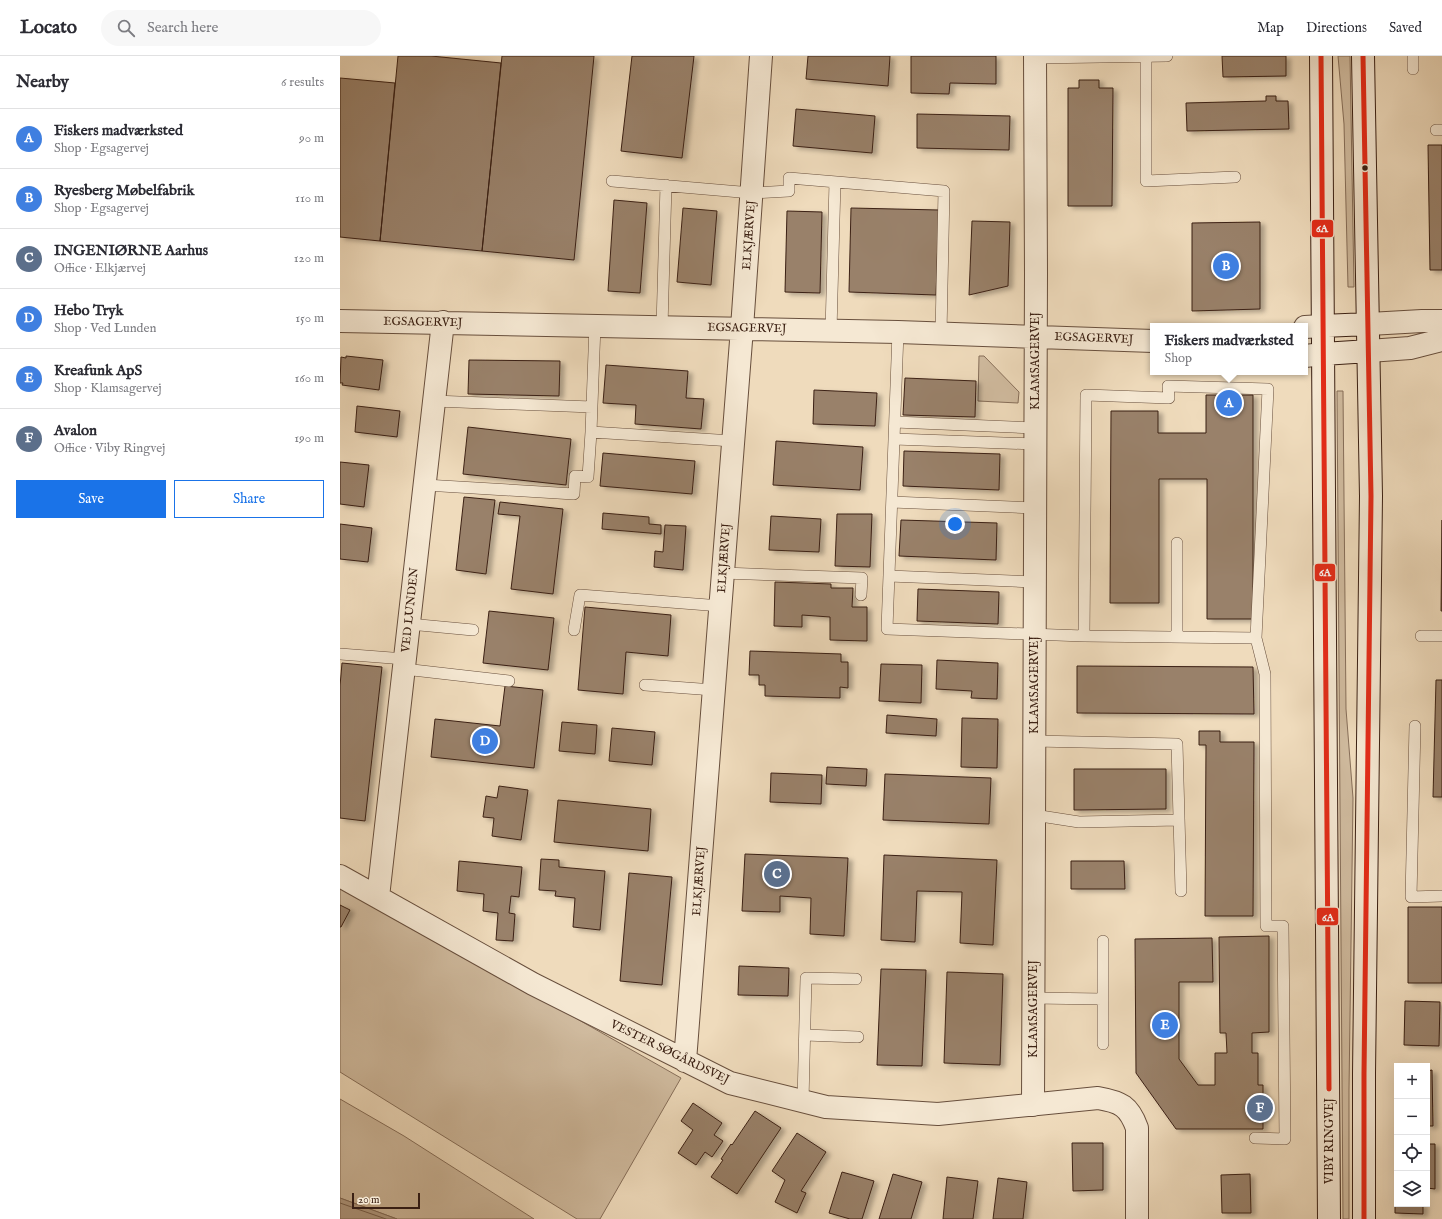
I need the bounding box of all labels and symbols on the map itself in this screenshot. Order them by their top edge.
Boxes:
unlabelled marker [1360,163,1370,173]
street label: ELKJÆRVEJ [739,199,760,271]
line badge: 6A [1311,219,1334,238]
text: 6A [1316,222,1329,236]
pin: B [1213,251,1239,281]
street label: KLAMSAGERVEJ [1028,312,1044,410]
street label: EGSAGERVEJ [383,314,463,331]
street label: EGSAGERVEJ [707,320,787,337]
street label: EGSAGERVEJ [1054,329,1134,348]
pin: A [1216,388,1242,418]
your location [945,514,965,534]
street label: ELKJÆRVEJ [714,522,735,594]
line badge: 6A [1314,563,1336,582]
street label: VED LUNDEN [398,566,422,654]
text: 6A [1319,566,1332,580]
street label: KLAMSAGERVEJ [1027,636,1043,734]
pin: D [472,726,498,756]
street label: ELKJÆRVEJ [689,845,710,917]
pin: C [764,859,790,889]
line badge: 6A [1316,907,1339,926]
text: 6A [1322,911,1335,925]
street label: KLAMSAGERVEJ [1026,960,1042,1058]
pin: E [1152,1010,1178,1040]
street label: VESTER SØGÅRDSVEJ [607,1015,732,1088]
pin: F [1247,1093,1273,1123]
street label: VIBY RINGVEJ [1322,1098,1338,1185]
scale bar [352,1191,420,1210]

